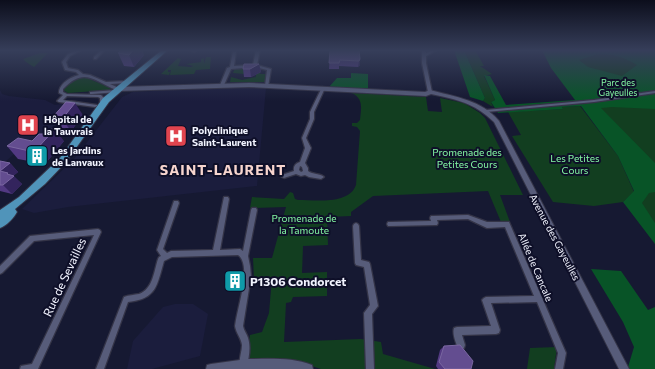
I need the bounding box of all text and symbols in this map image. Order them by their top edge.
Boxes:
park label: Parc des Gayeulles [599,77,637,98]
hospital icon: Hôpital de la Tauvrais [15,112,41,138]
place label: Hôpital de la Tauvrais [44,113,93,137]
hospital icon: Polyclinique Saint-Laurent [163,123,189,149]
place label: Polyclinique Saint-Laurent [192,124,256,148]
building icon: Les Jardins de Lanvaux [24,143,50,169]
place label: Les Jardins de Lanvaux [52,144,104,168]
park label: Promenade des Petites Cours [432,146,502,170]
park label: Les Petites Cours [550,152,600,176]
district label: SAINT-LAURENT [160,161,286,178]
street label: Avenue des Gayeulles [527,192,583,283]
park label: Promenade de la Tamoute [271,212,337,236]
street label: Allée de Cancale [516,231,556,303]
street label: Rue de Sevailles [40,235,88,319]
building icon: P1306 Condorcet [222,268,248,294]
place label: P1306 Condorcet [250,274,346,288]

